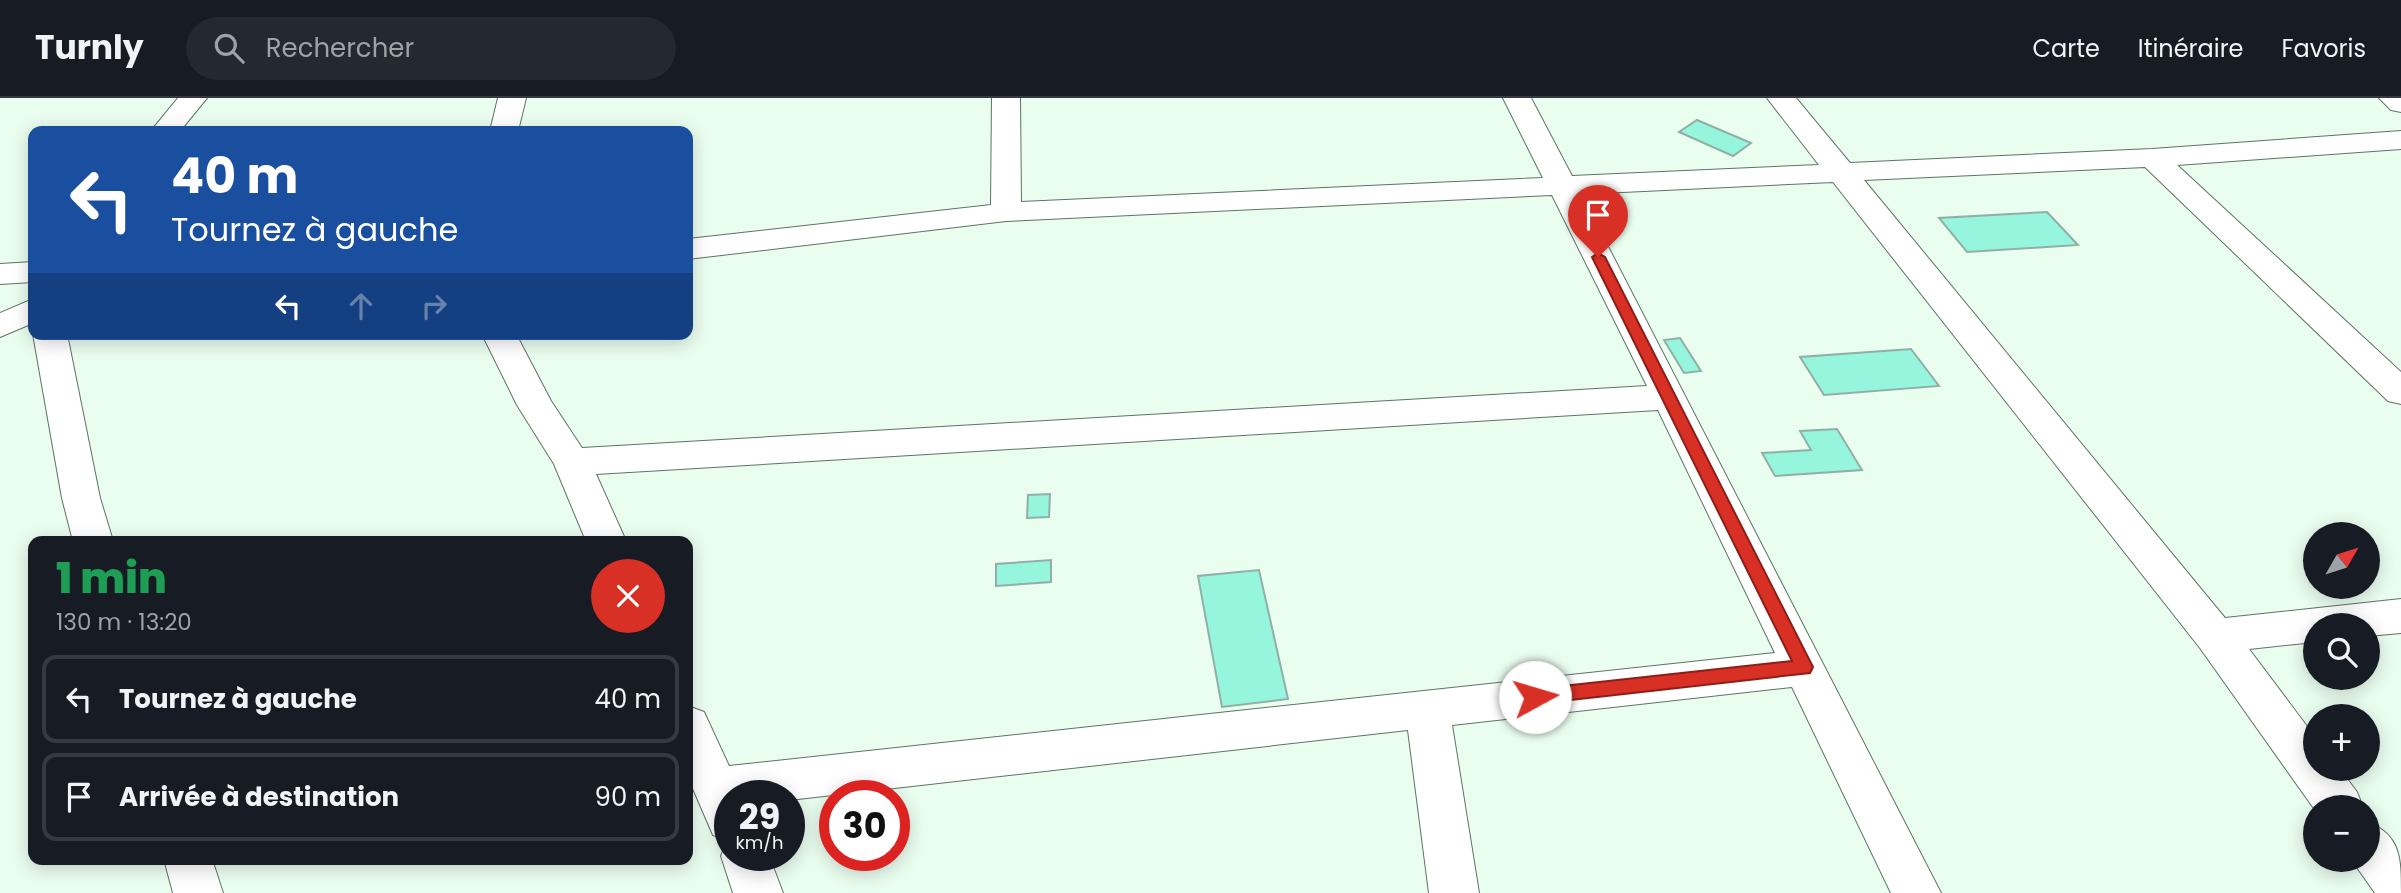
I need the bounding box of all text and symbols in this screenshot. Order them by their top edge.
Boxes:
search box [186,17,676,80]
text: Turnly [35,24,144,71]
icon: search [210,29,248,67]
text: Rechercher [266,30,414,66]
text: Carte [2032,32,2100,65]
text: Itinéraire [2138,32,2243,65]
text: Favoris [2281,32,2366,65]
text: 40 m [171,142,298,210]
icon: left [56,154,147,245]
pin [1568,185,1628,257]
icon: arrive [1579,196,1617,234]
text: Tournez à gauche [171,207,458,252]
icon: left [269,287,307,325]
icon: ahead [342,287,380,325]
icon: right [415,287,453,325]
north arrow [2303,522,2380,598]
map controls [2303,522,2380,872]
text: 1 min [56,549,167,608]
button: close [591,559,665,633]
text: 130 m · 13:20 [56,606,192,638]
button: search [2303,613,2380,690]
position arrow [1498,660,1572,734]
icon: left [60,680,98,718]
text: Tournez à gauche [119,681,357,717]
text: 40 m [595,681,661,717]
button: + [2303,704,2380,781]
icon: arrive [60,778,98,816]
text: Arrivée à destination [119,779,399,815]
text: 90 m [595,779,661,815]
speed limit sign: 30 [819,780,910,871]
text: 29 [739,792,780,841]
button: − [2303,795,2380,872]
text: km/h [736,830,783,855]

